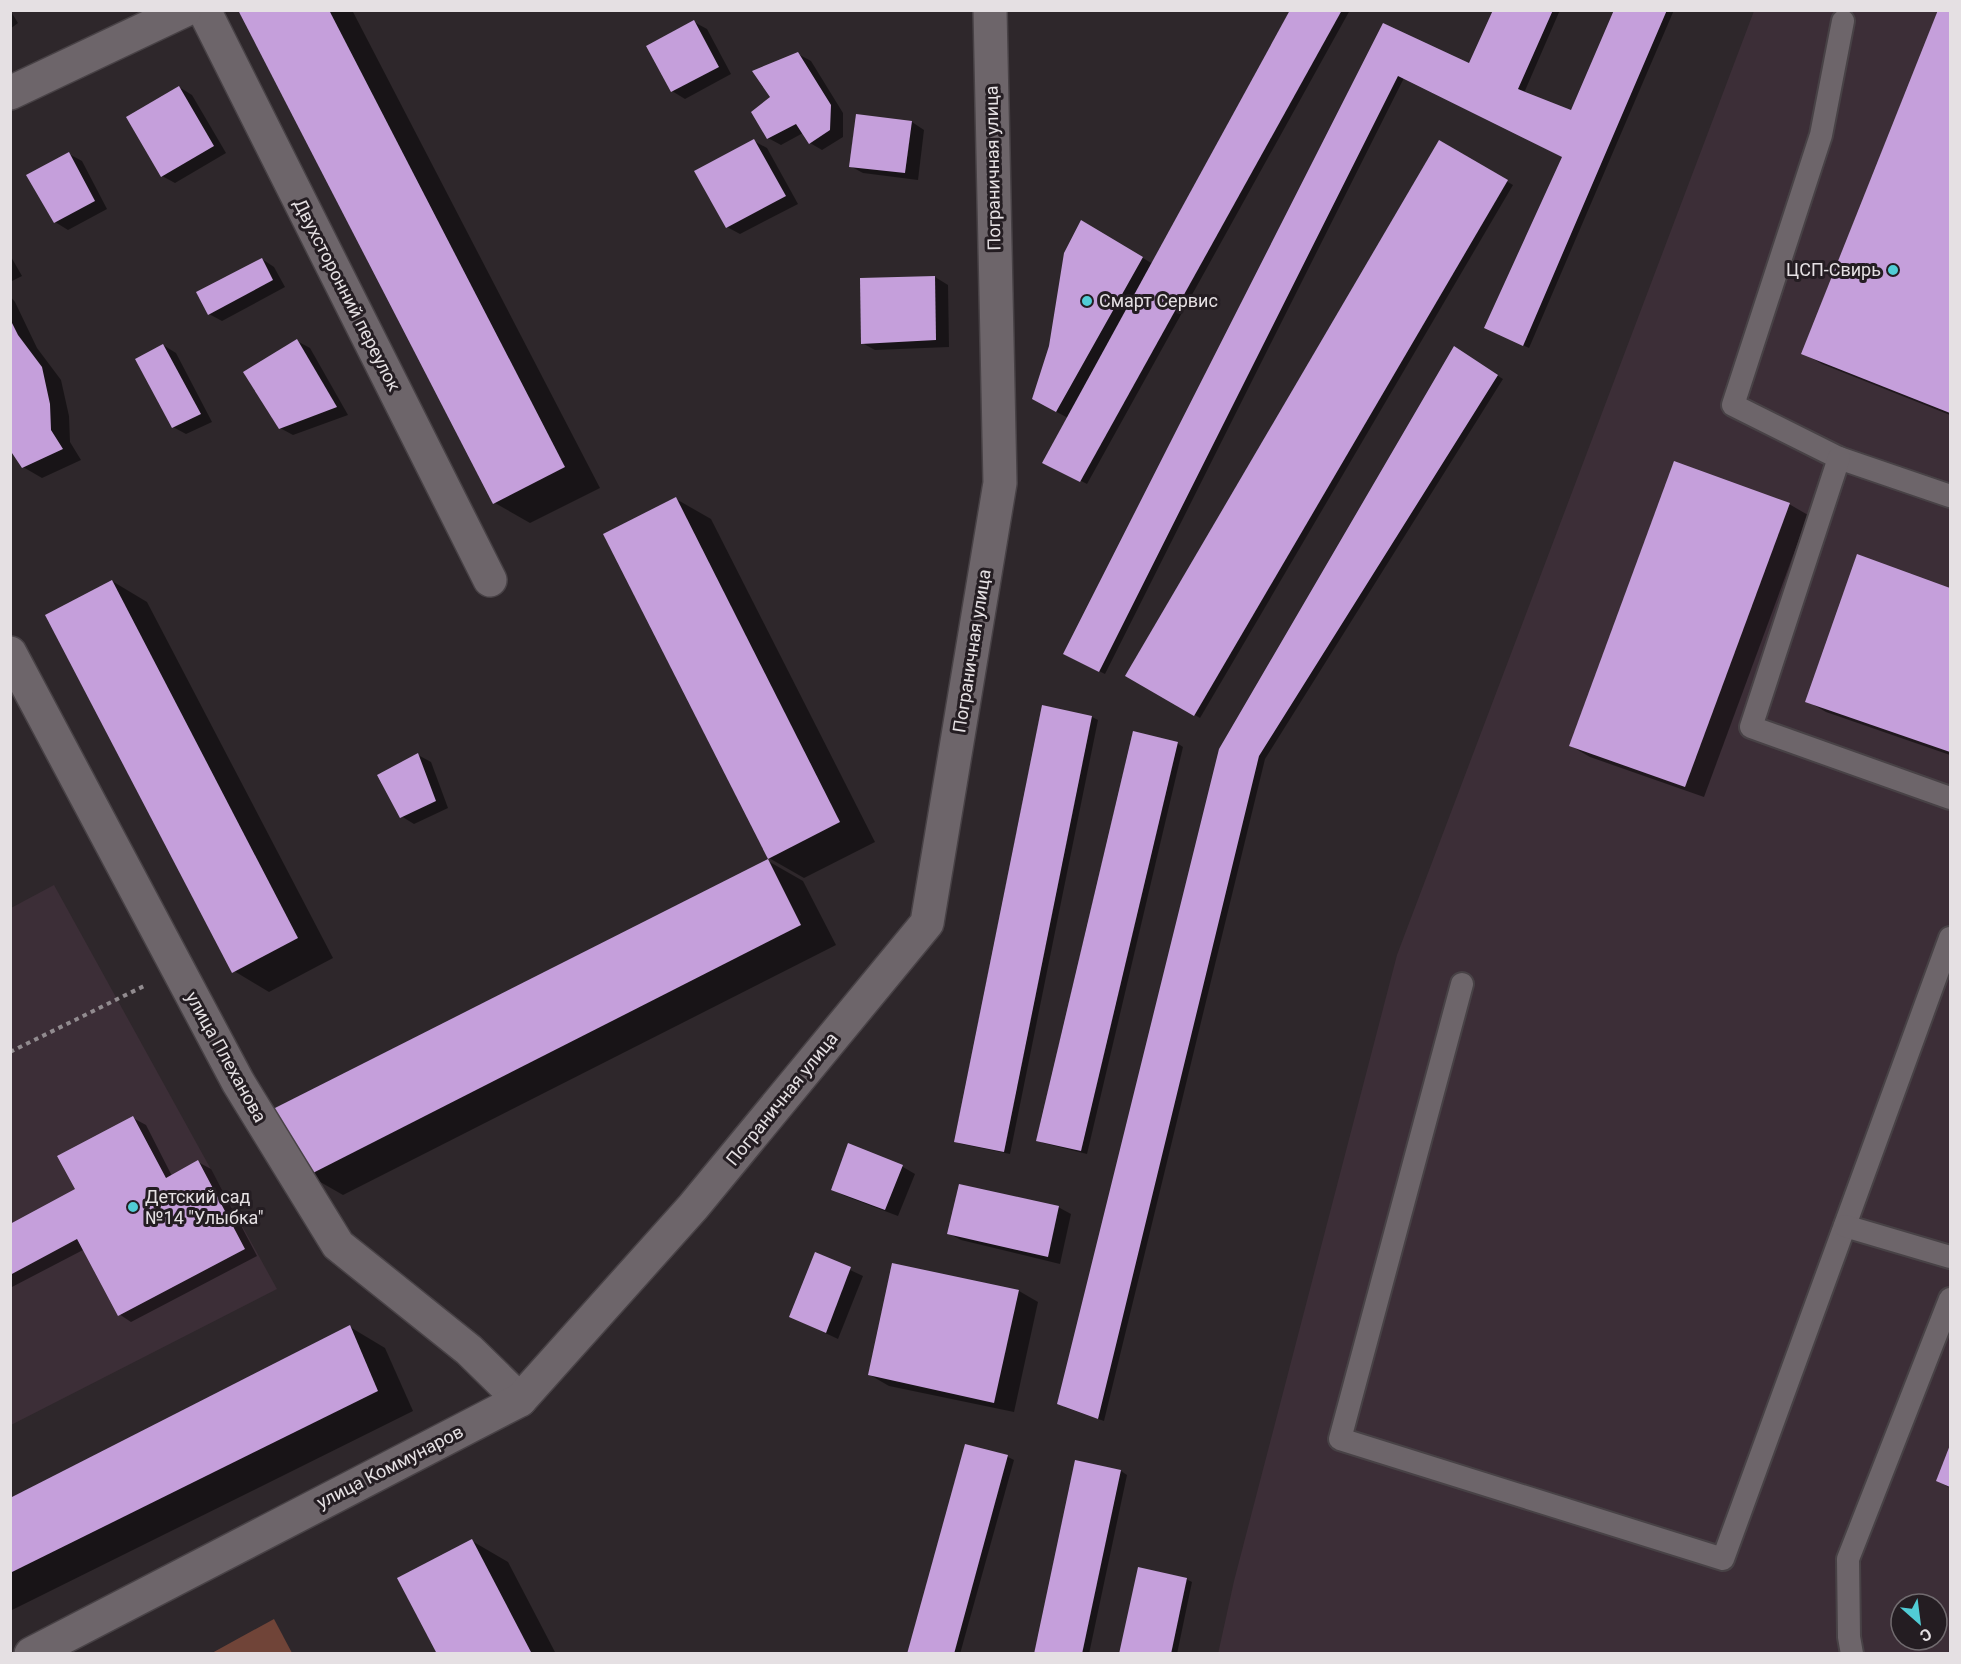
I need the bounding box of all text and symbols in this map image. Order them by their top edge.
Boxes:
street label: Пограничная улица [981,85,1004,251]
street label: Двухсторонний переулок [290,195,405,395]
place label: ЦСП-Свирь [1786,259,1881,280]
marker: ЦСП-Свирь [1886,263,1900,277]
place label: Смарт Сервис [1099,290,1218,311]
marker: Смарт Сервис [1080,294,1094,308]
street label: Пограничная улица [948,568,995,734]
street label: улица Плеханова [182,988,271,1126]
street label: Пограничная улица [722,1028,842,1169]
place label: Детский сад №14 "Улыбка" [145,1186,264,1228]
marker: Детский сад №14 "Улыбка" [126,1200,140,1214]
street label: улица Коммунаров [313,1421,467,1513]
north arrow [1889,1592,1949,1652]
text: С [1917,1624,1935,1646]

